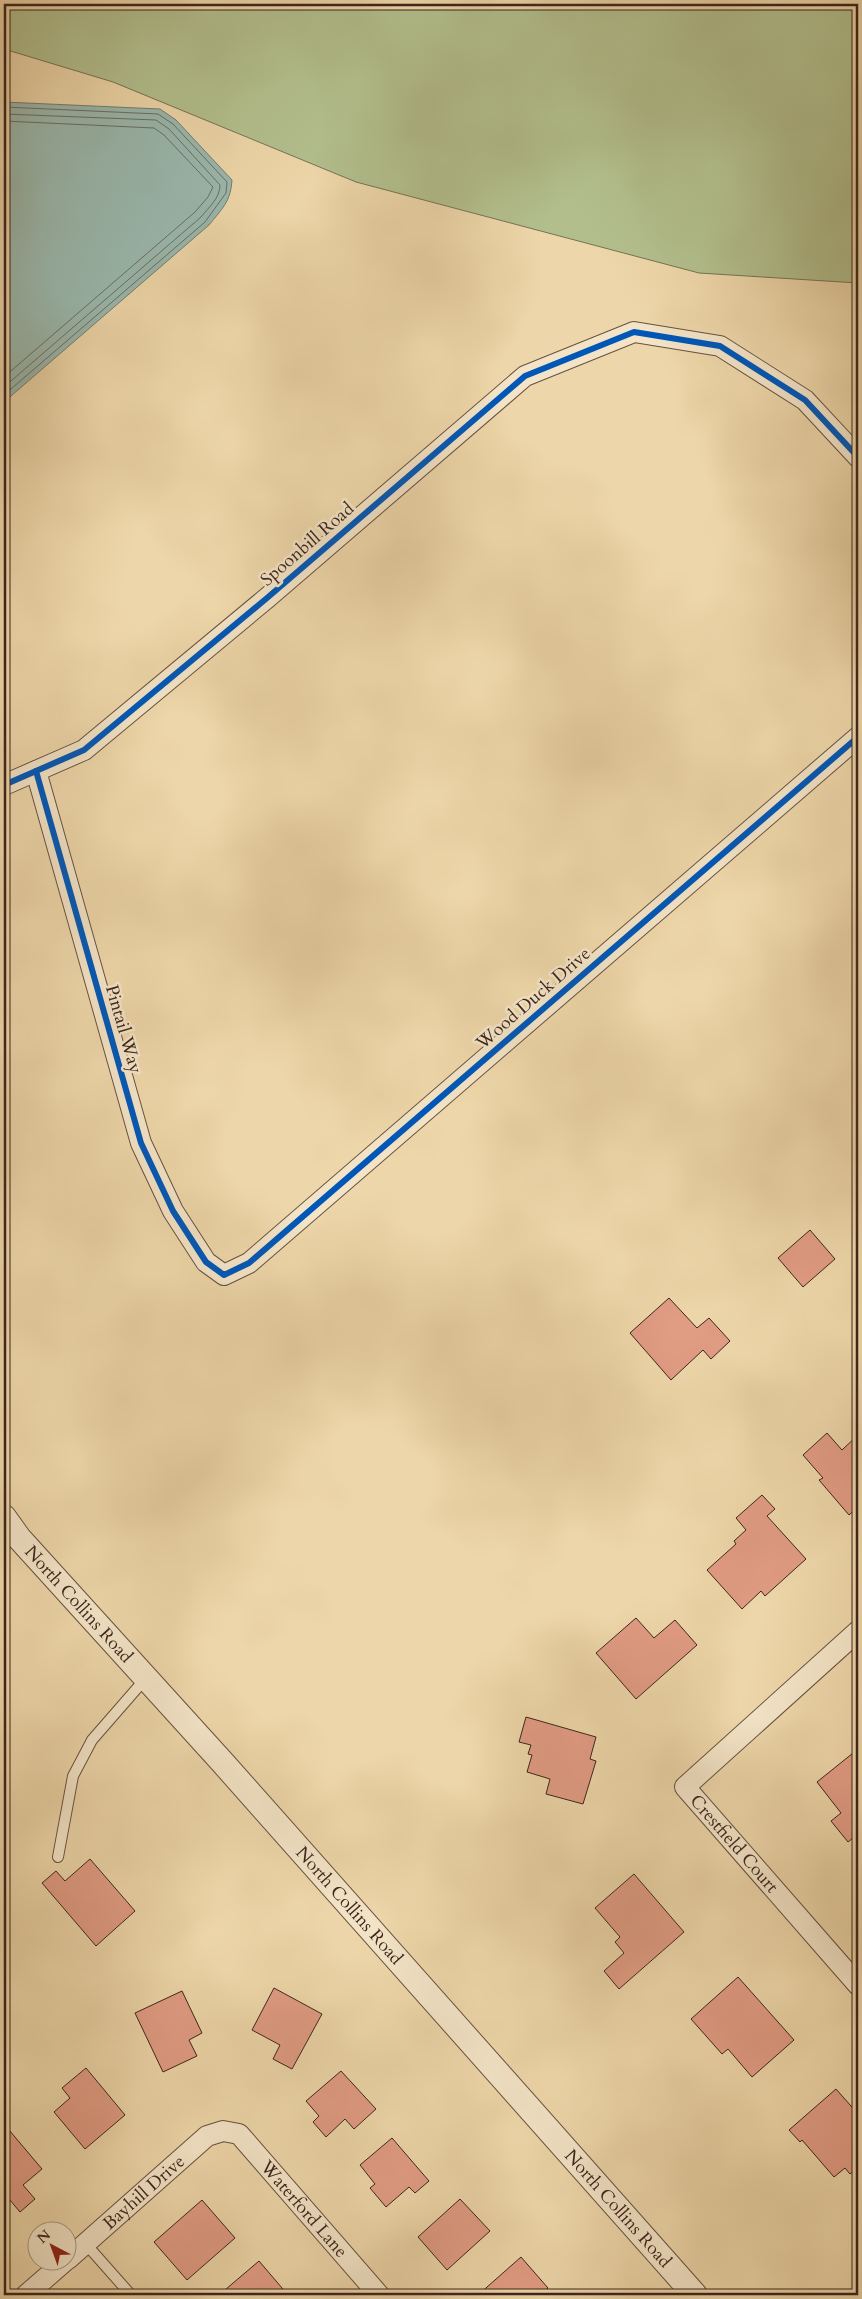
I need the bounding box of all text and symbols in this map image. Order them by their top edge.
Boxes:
street label: Spoonbill Road [255,496,360,592]
street label: Wood Duck Drive [470,942,596,1056]
street label: Pintail Way [99,982,148,1077]
street label: North Collins Road [19,1540,139,1669]
street label: Crestfield Court [684,1789,784,1899]
street label: North Collins Road [290,1841,409,1971]
street label: North Collins Road [559,2144,677,2274]
street label: Bayhill Drive [97,2149,190,2236]
street label: Waterford Lane [254,2155,353,2263]
north arrow [28,2222,78,2272]
text: N [33,2225,55,2248]

